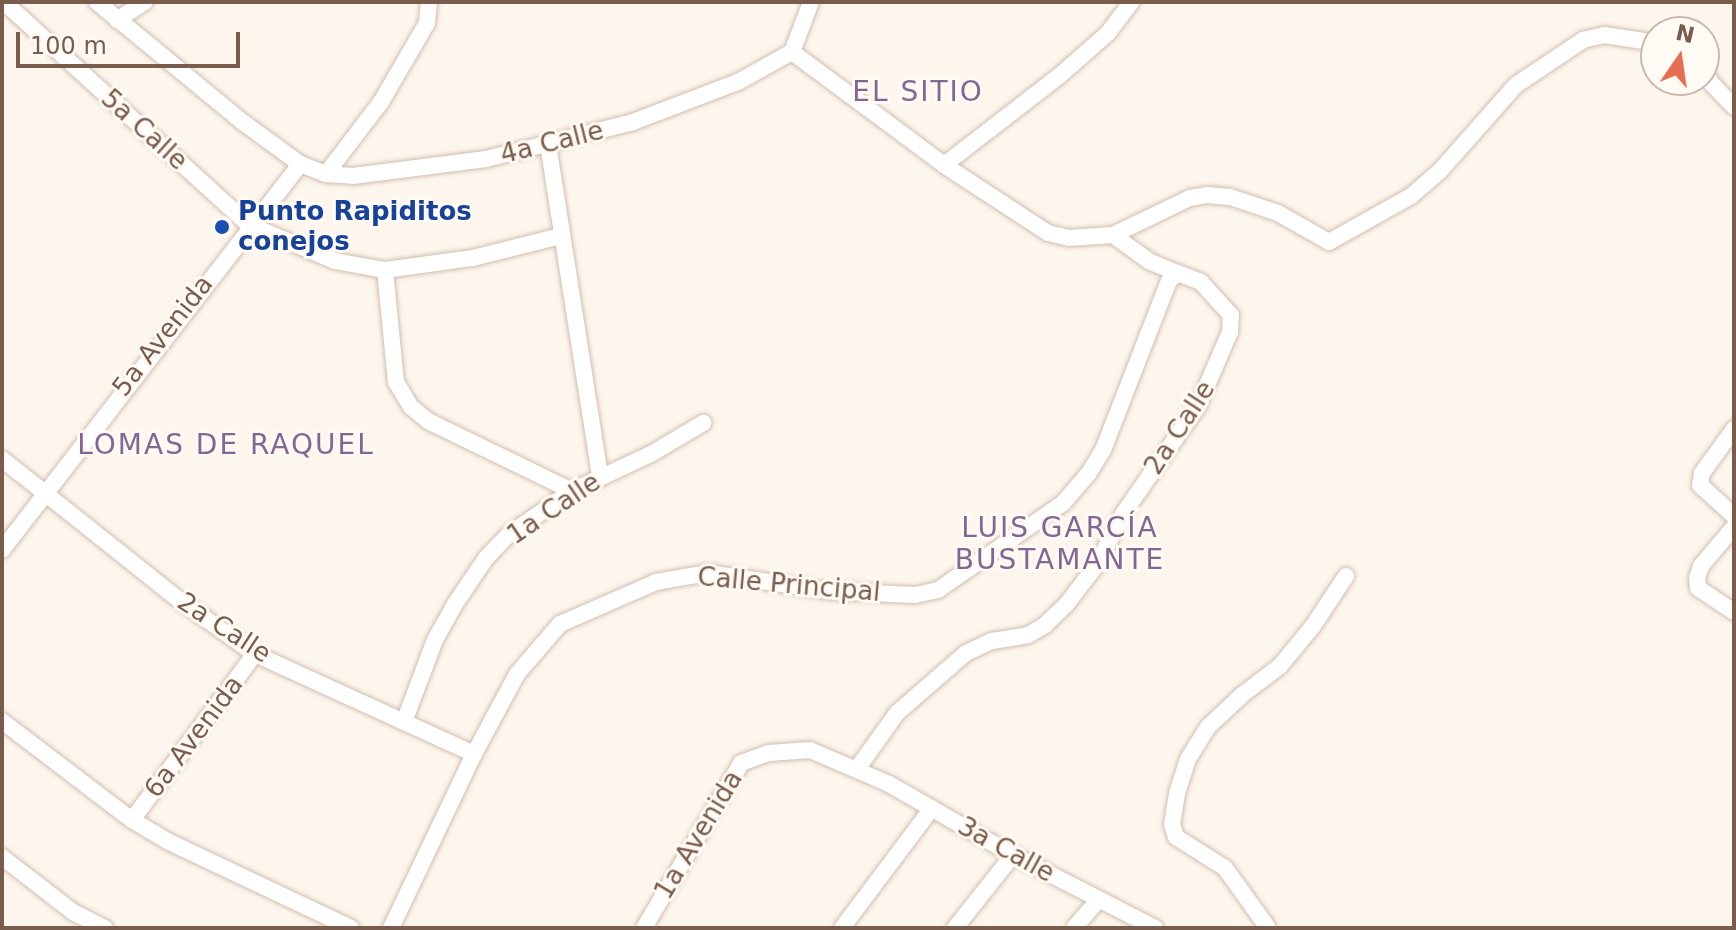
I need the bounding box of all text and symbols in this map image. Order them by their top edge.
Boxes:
scale bar [20,16,244,66]
north arrow [1640,16,1720,96]
text: N [1673,20,1697,48]
text: 100 m [30,32,107,60]
district label: EL SITIO [852,75,984,109]
street label: 5a Calle [94,83,194,177]
street label: 4a Calle [497,115,607,171]
place label: Punto Rapiditos conejos [238,196,472,258]
marker: Punto Rapiditos conejos [213,218,231,236]
street label: 5a Avenida [106,269,220,403]
street label: 2a Calle [1138,375,1222,481]
district label: LOMAS DE RAQUEL [77,428,375,462]
street label: 1a Calle [502,467,606,551]
district label: LUIS GARCÍA BUSTAMANTE [955,511,1165,577]
street label: Calle Principal [696,561,882,609]
street label: 2a Calle [171,586,277,670]
street label: 6a Avenida [138,670,250,804]
street label: 1a Avenida [648,765,750,905]
street label: 3a Calle [952,811,1060,889]

